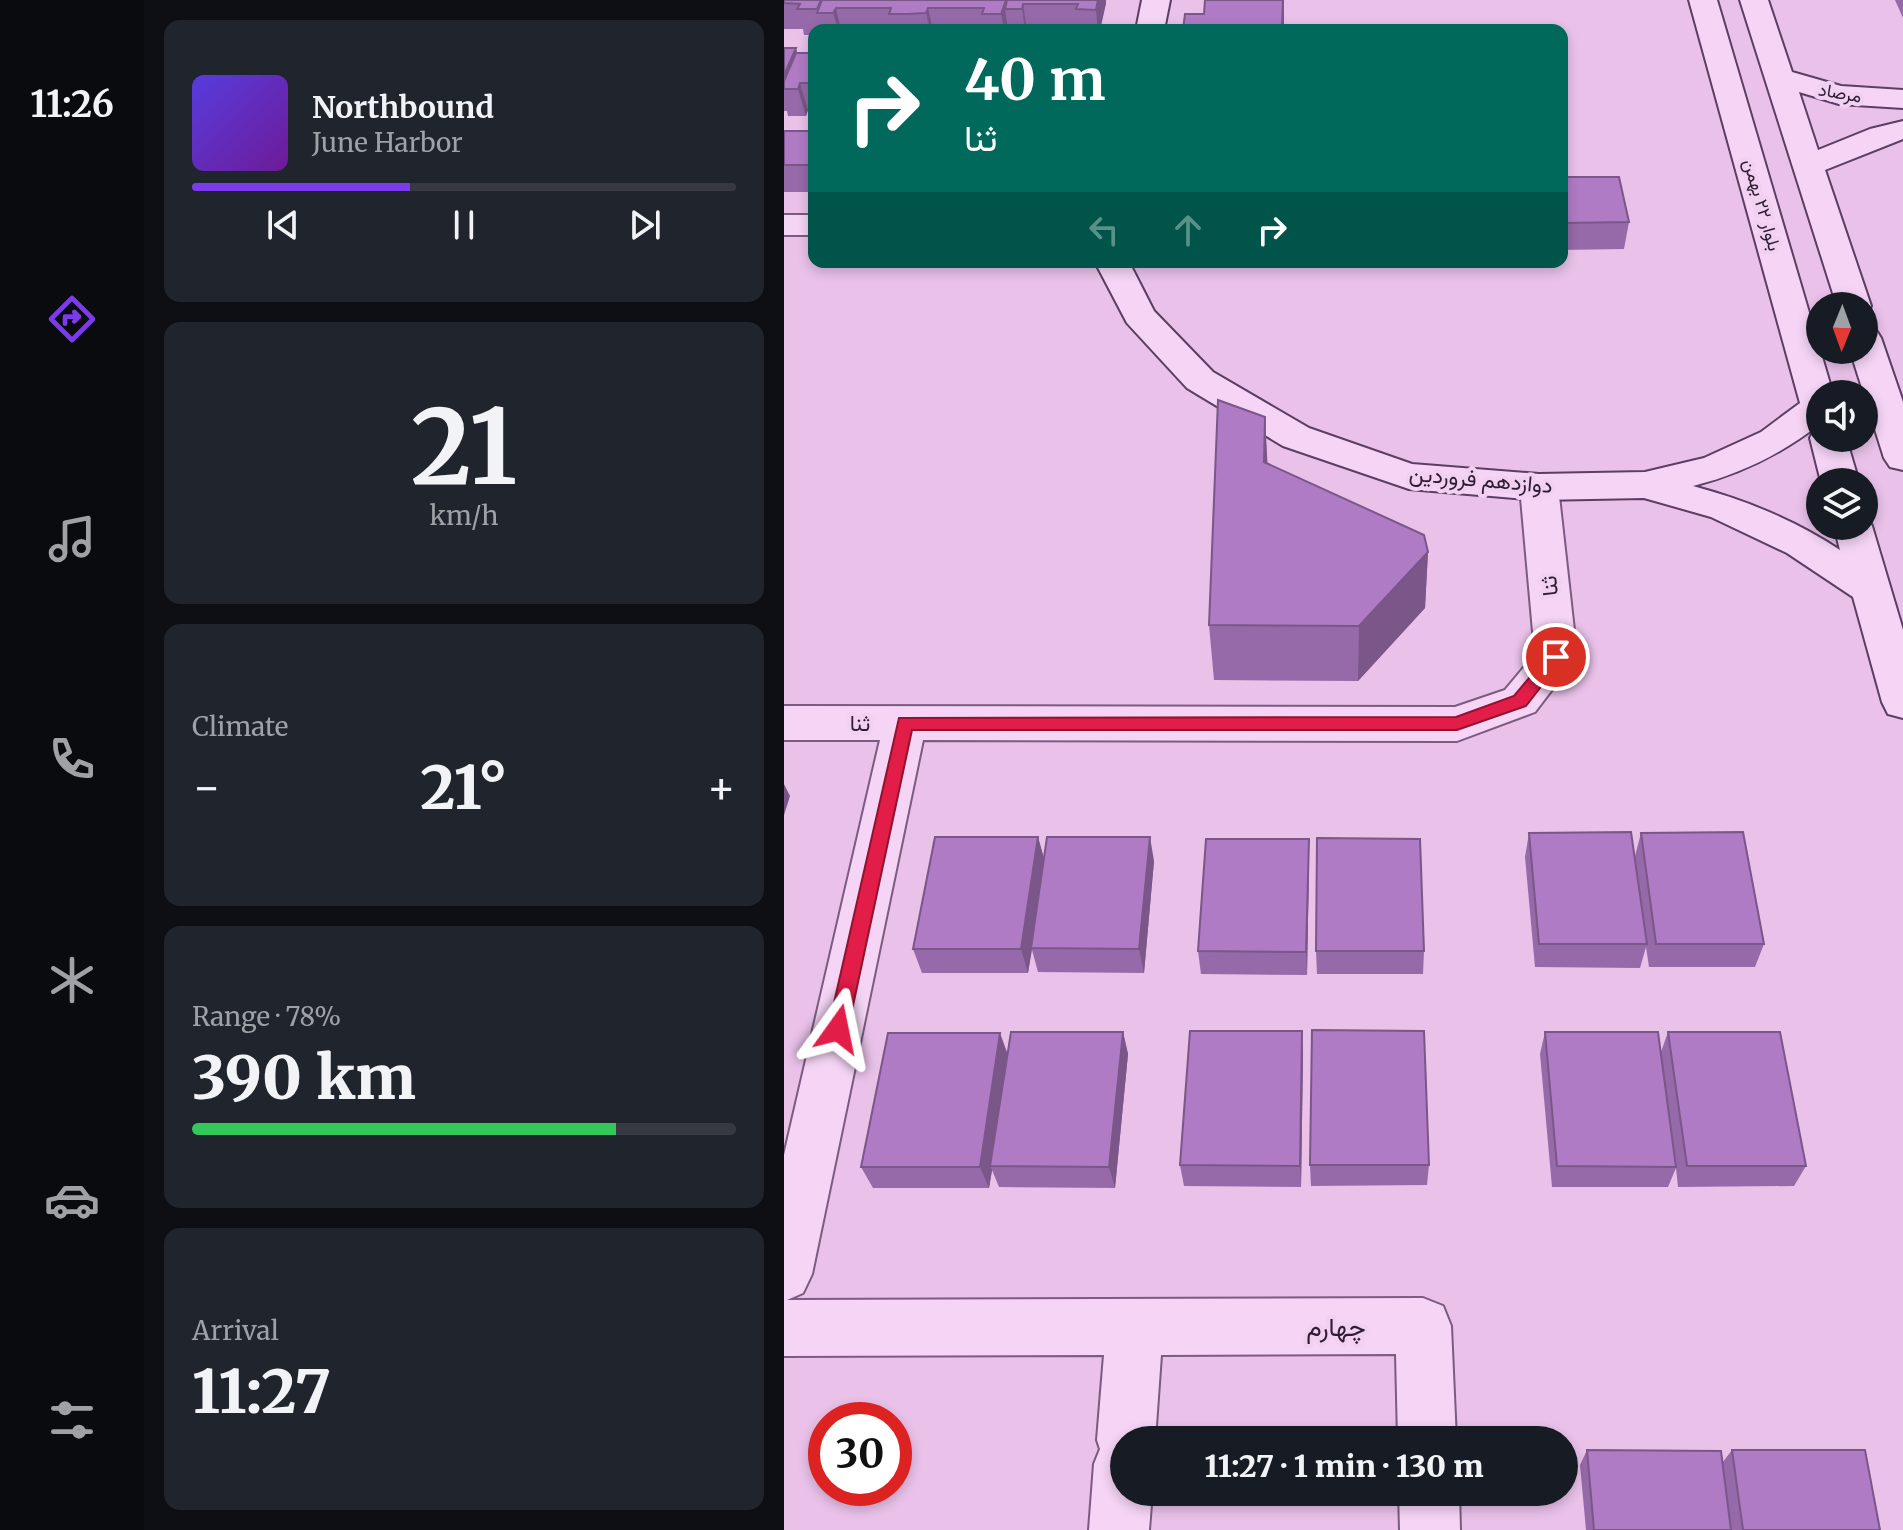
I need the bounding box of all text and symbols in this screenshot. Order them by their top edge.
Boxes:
text: 40 m [964,45,1106,115]
icon: right [832,56,936,160]
street label: مرصاد [1817,77,1864,108]
text: 11:26 [30,82,114,127]
text: Northbound [312,88,494,126]
text: ثنا [964,116,997,161]
text: June Harbor [312,126,463,159]
street label: بلوار ۲۲ بهمن [1738,156,1787,253]
icon: previous [261,203,305,247]
icon: pause [442,203,486,247]
icon: next [623,203,667,247]
icon: left [1082,208,1126,252]
icon: ahead [1166,208,1210,252]
icon: right [1250,208,1294,252]
icon: directions [44,291,100,347]
north arrow [1806,292,1878,364]
map controls [1806,292,1878,540]
button: sound [1806,380,1878,452]
text: 21 [411,382,517,512]
street label: دوازدهم فروردین [1408,459,1554,500]
button: layers [1806,468,1878,540]
text: km/h [430,499,498,532]
icon: music [44,511,100,567]
street label: ثنا [1534,574,1564,598]
pin [1522,623,1590,691]
icon: arrive [1534,635,1578,679]
street label: ثنا [850,709,870,737]
text: Climate [192,710,288,743]
icon: phone [44,731,100,787]
text: 21° [420,750,508,825]
text: − [192,760,221,815]
text: + [707,760,736,815]
icon: climate [44,952,100,1008]
position arrow [796,987,880,1071]
text: Range · 78% [192,1000,341,1033]
text: 390 km [192,1040,416,1115]
icon: car [44,1172,100,1228]
street label: چهارم [1306,1310,1366,1345]
text: Arrival [192,1314,279,1347]
text: 11:27 [192,1354,331,1429]
icon: filters [44,1392,100,1448]
speed limit sign: 30 [808,1402,912,1506]
text: 11:27 · 1 min · 130 m [1204,1447,1484,1485]

